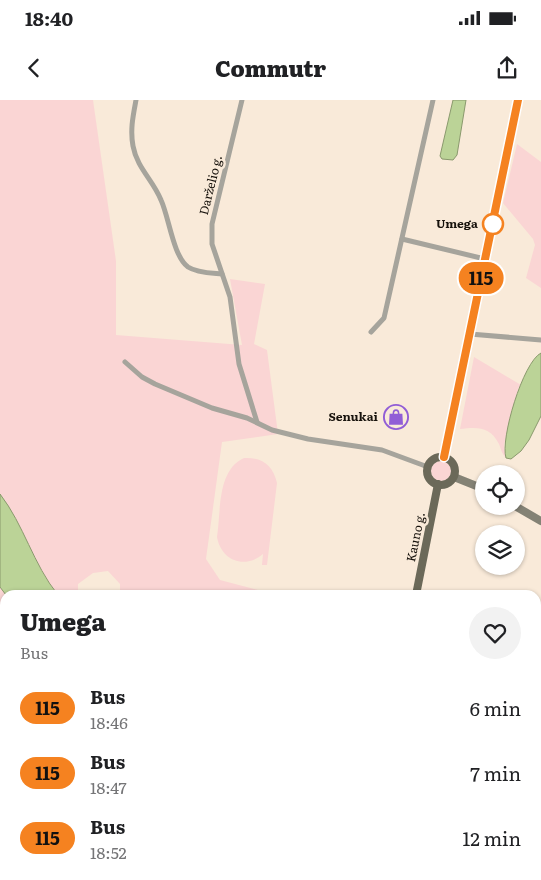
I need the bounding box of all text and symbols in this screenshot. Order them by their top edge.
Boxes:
text: 18:40 [25,4,73,32]
text: Commutr [215,51,326,84]
icon: back [20,54,48,82]
icon: share [493,54,521,82]
street label: Darželio g. [194,153,226,217]
marker: Umega [482,213,504,235]
place label: Umega [436,214,478,232]
line badge: 115 [452,262,510,294]
text: 115 [469,264,493,291]
shop icon: Senukai [383,404,409,430]
place label: Senukai [328,407,379,425]
map controls [475,465,525,575]
button: locate [475,465,525,515]
street label: Kauno g. [401,510,429,563]
button: layers [475,525,525,575]
text: Umega [20,603,106,638]
button: heart [469,607,521,659]
text: Bus [20,640,48,664]
text: Bus [90,682,125,710]
text: 115 [35,694,60,721]
text: 6 min [470,694,521,722]
text: 18:46 [90,710,128,734]
text: Bus [90,747,125,775]
text: 115 [35,759,60,786]
text: 7 min [470,759,521,787]
text: 18:47 [90,775,127,799]
text: Bus [90,812,125,840]
text: 115 [35,824,60,851]
text: 12 min [462,824,521,852]
text: 18:52 [90,840,127,864]

